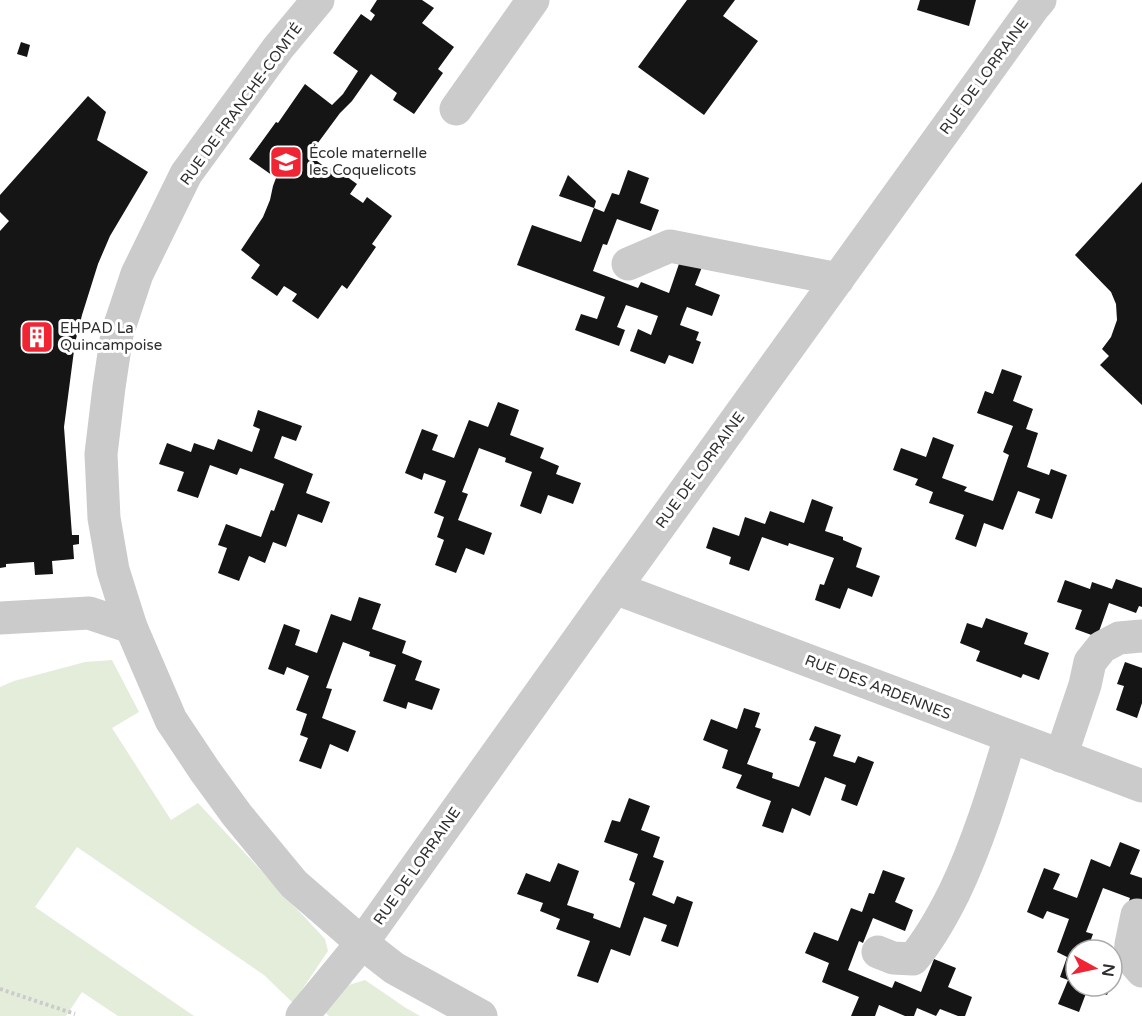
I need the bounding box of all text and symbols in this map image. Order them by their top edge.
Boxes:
street label: RUE DE LORRAINE [936,14,1032,138]
street label: RUE DE FRANCHE-COMTÉ [176,19,306,189]
school or university icon: École maternelle les Coquelicots [268,144,304,180]
place label: École maternelle les Coquelicots [309,144,427,179]
building icon: EHPAD La Quincampoise [19,319,55,355]
place label: EHPAD La Quincampoise [60,319,162,354]
street label: RUE DE LORRAINE [652,408,748,532]
street label: RUE DES ARDENNES [802,651,954,723]
street label: RUE DE LORRAINE [370,804,464,928]
north arrow [1064,938,1124,998]
text: N [1097,962,1119,978]

